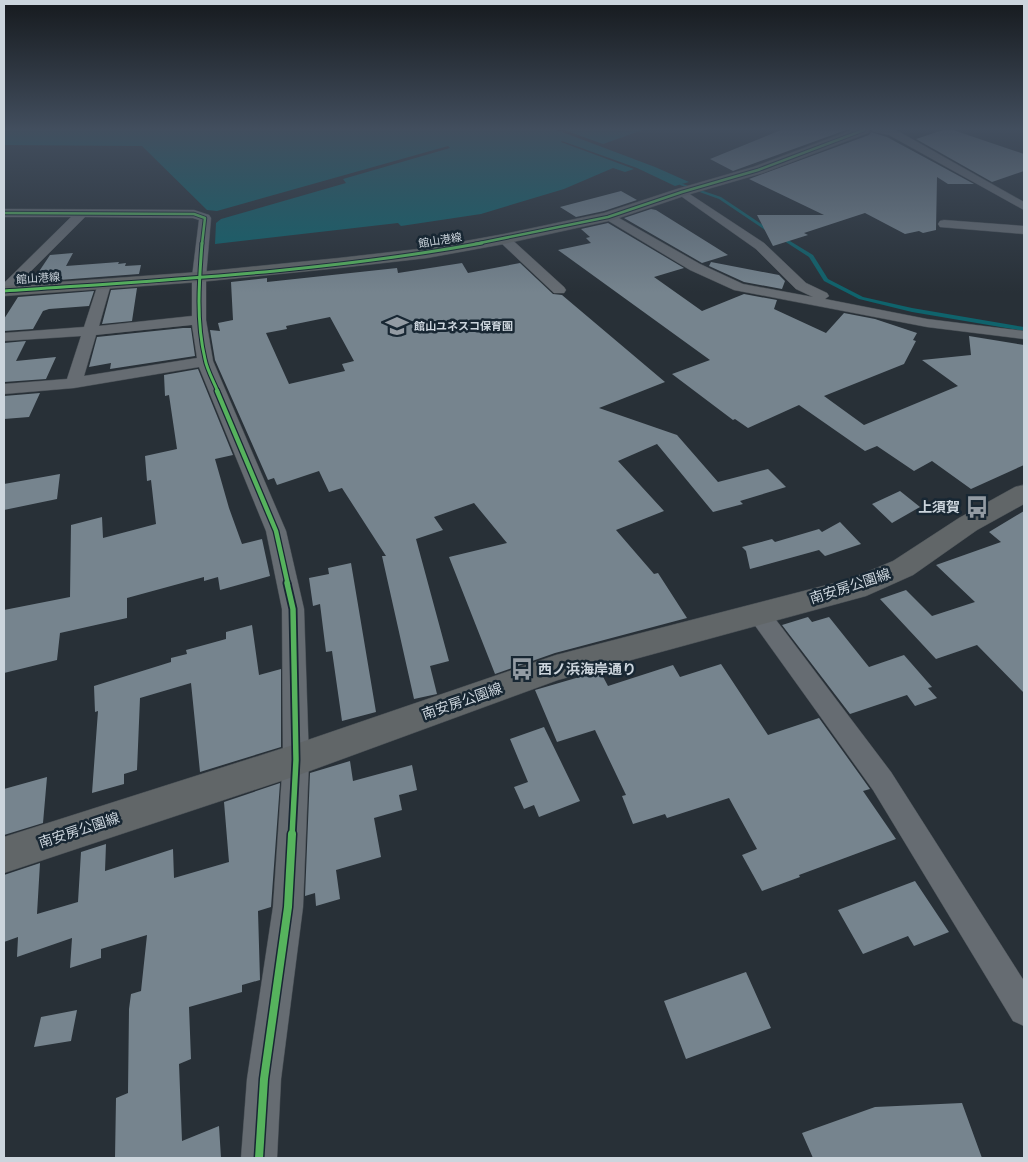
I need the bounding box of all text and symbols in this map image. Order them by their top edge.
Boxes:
street label: 館山港線 [417,231,463,249]
street label: 館山港線 [16,270,60,286]
school or university icon: 館山ユネスコ保育園 [384,313,410,339]
place label: 館山ユネスコ保育園 [413,320,513,332]
bus stop icon: 上須賀 [964,494,990,520]
place label: 上須賀 [918,499,960,515]
street label: 南安房公園線 [808,565,892,607]
bus stop icon: 西ノ浜海岸通り [509,656,535,682]
place label: 西ノ浜海岸通り [538,661,636,677]
street label: 南安房公園線 [420,680,504,722]
street label: 南安房公園線 [37,809,121,851]

